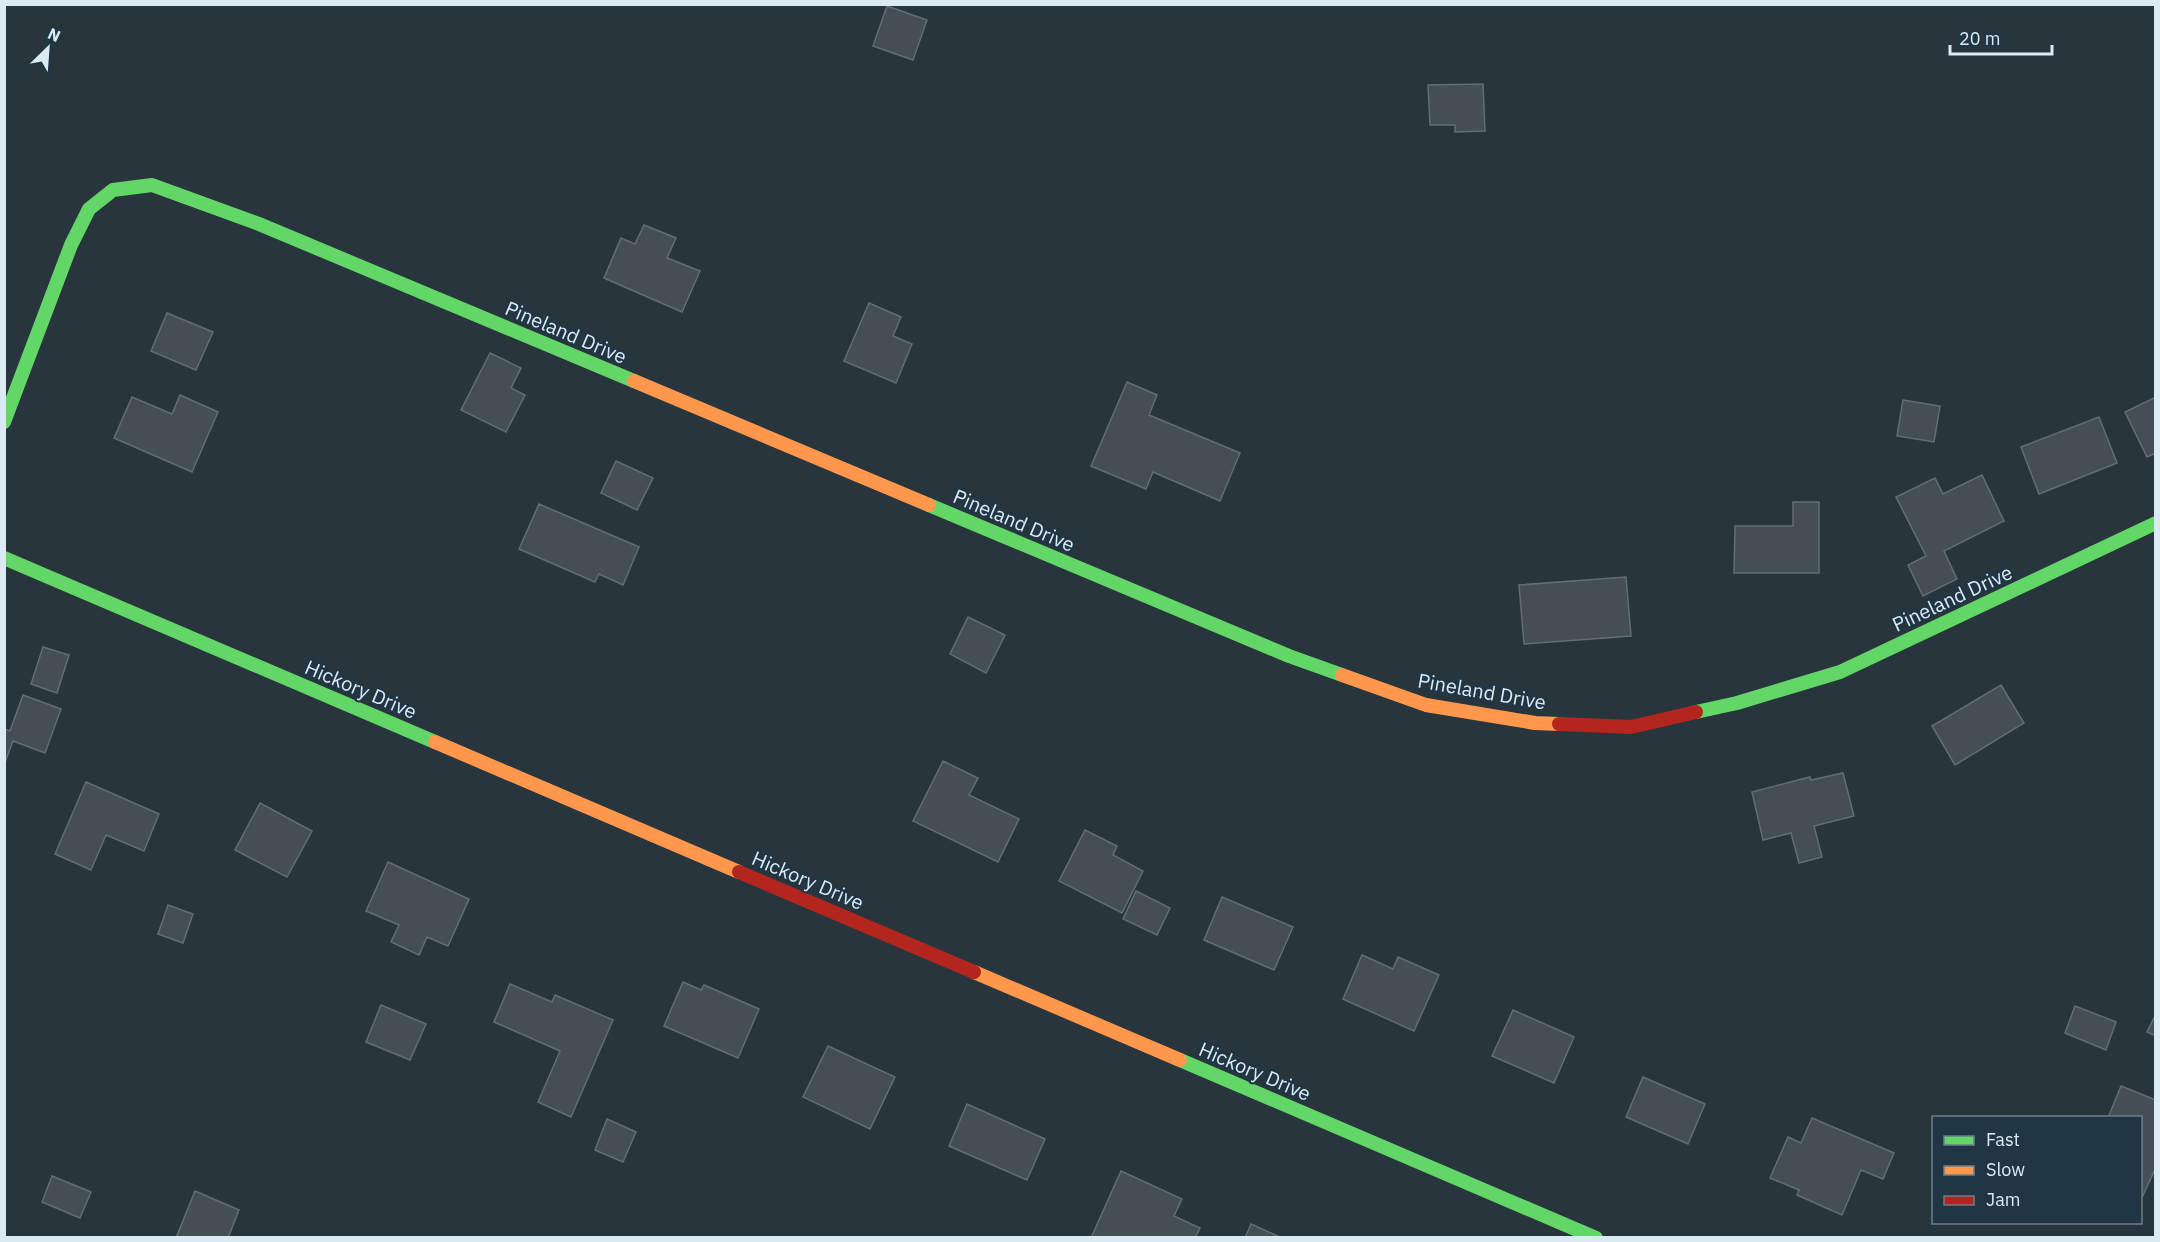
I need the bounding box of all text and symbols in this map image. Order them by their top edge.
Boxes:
north arrow [18,18,78,78]
scale bar [1950,18,2052,56]
text: N [45,23,64,46]
text: 20 m [1959,27,2001,50]
street label: Pineland Drive [501,294,631,370]
street label: Pineland Drive [949,482,1079,558]
street label: Pineland Drive [1888,558,2016,638]
street label: Hickory Drive [301,653,421,725]
street label: Pineland Drive [1416,666,1548,716]
street label: Hickory Drive [748,844,868,916]
street label: Hickory Drive [1195,1035,1315,1107]
legend [1932,1116,2142,1224]
text: Fast [1986,1128,2020,1151]
text: Slow [1986,1158,2025,1181]
text: Jam [1986,1188,2021,1211]

